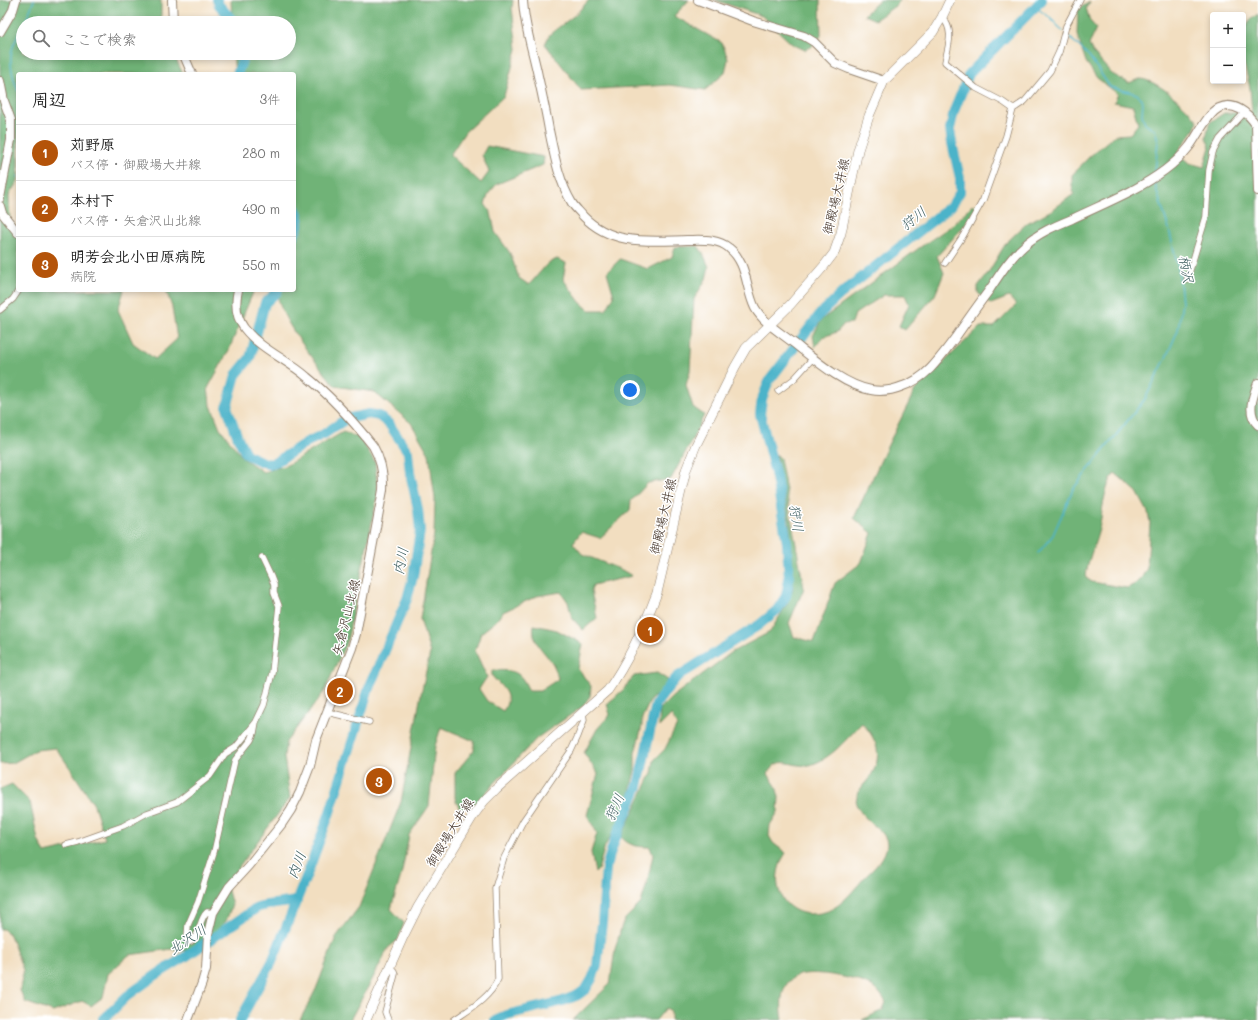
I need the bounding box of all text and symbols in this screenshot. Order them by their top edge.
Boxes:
map controls [1210,12,1246,84]
button: + [1210,12,1246,48]
search box [16,16,296,60]
icon: search [30,27,52,49]
text: ここで検索 [62,29,137,49]
button: − [1210,48,1246,84]
text: 周辺 [32,88,66,110]
text: 3件 [259,90,280,107]
text: 苅野原 [70,134,115,154]
text: 1 [42,144,48,161]
text: 280 m [242,144,280,161]
text: バス停 · 御殿場大井線 [70,155,201,172]
street label: 御殿場大井線 [818,155,852,236]
text: 本村下 [70,190,115,210]
text: 2 [41,200,49,217]
text: 490 m [242,200,280,217]
water label: 狩川 [896,202,930,234]
text: バス停 · 矢倉沢山北線 [70,211,201,228]
text: 明芳会北小田原病院 [70,246,205,266]
water label: 柄沢 [1175,253,1199,286]
text: 3 [41,256,49,273]
text: 550 m [242,256,280,273]
text: 病院 [70,267,96,284]
your location [620,380,640,400]
street label: 御殿場大井線 [645,475,679,556]
water label: 狩川 [785,503,809,533]
water label: 内川 [388,545,412,577]
street label: 矢倉沢山北線 [327,576,363,657]
pin: 1 [637,615,663,645]
pin: 2 [327,676,353,706]
pin: 3 [366,766,392,796]
water label: 狩川 [600,790,628,824]
street label: 御殿場大井線 [421,794,477,870]
water label: 内川 [282,849,310,881]
water label: 北沢川 [164,919,210,959]

